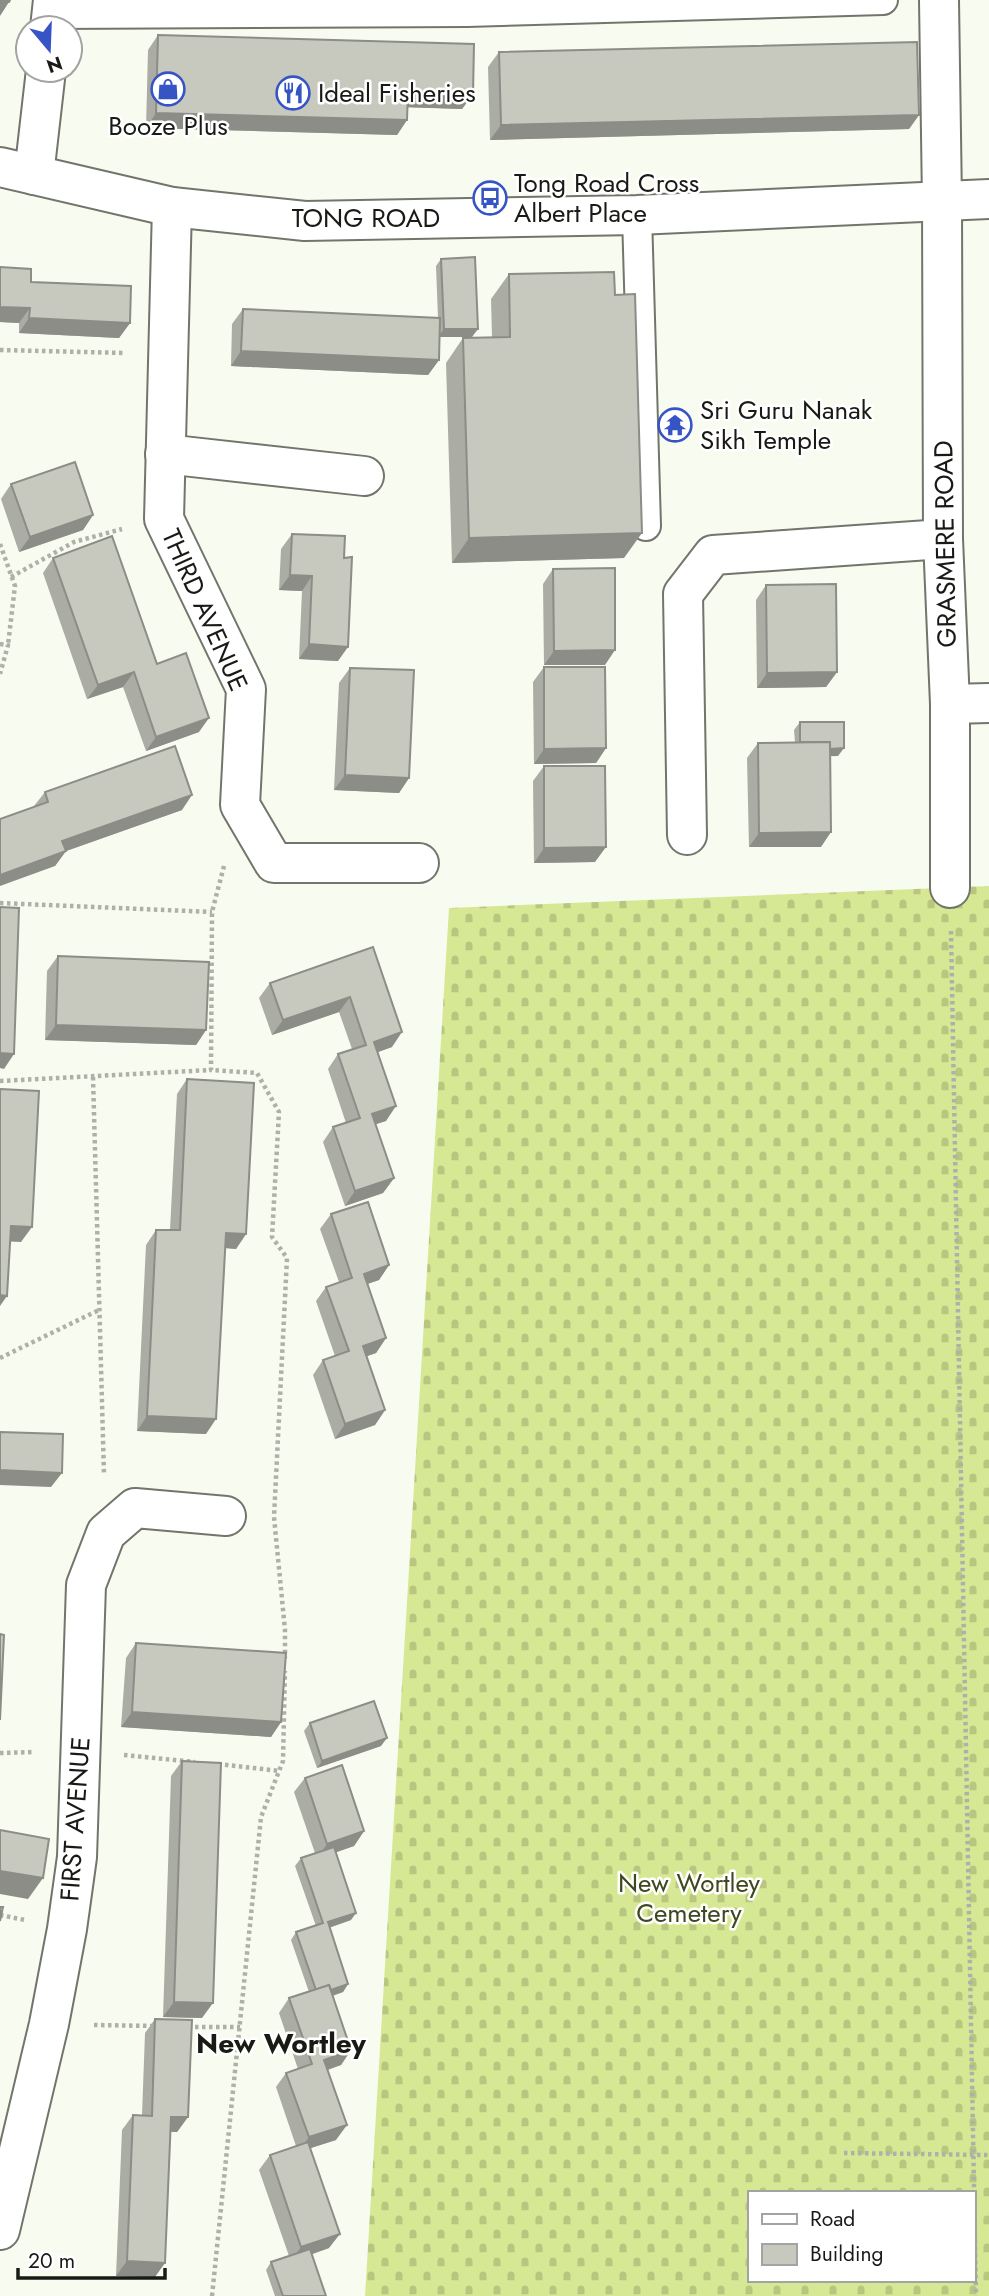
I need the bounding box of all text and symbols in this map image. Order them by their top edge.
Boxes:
north arrow [14,14,84,84]
text: N [43,49,66,80]
shop icon: Booze Plus [149,70,187,108]
restaurant icon: Ideal Fisheries [274,74,312,112]
place label: Ideal Fisheries [318,74,476,112]
place label: Booze Plus [108,107,228,145]
place label: Tong Road Cross Albert Place [514,164,699,232]
bus stop icon: Tong Road Cross Albert Place [471,179,509,217]
street label: TONG ROAD [292,199,440,237]
place label: Sri Guru Nanak Sikh Temple [700,391,873,459]
temple icon: Sri Guru Nanak Sikh Temple [656,406,694,444]
street label: GRASMERE ROAD [924,440,966,648]
street label: THIRD AVENUE [152,523,258,697]
street label: FIRST AVENUE [50,1735,100,1903]
park label: New Wortley Cemetery [618,1864,761,1932]
district label: New Wortley [196,2023,366,2064]
legend [748,2191,975,2282]
text: Road [810,2204,855,2234]
scale bar [18,2236,164,2280]
text: Building [810,2239,883,2269]
text: 20 m [28,2246,75,2276]

